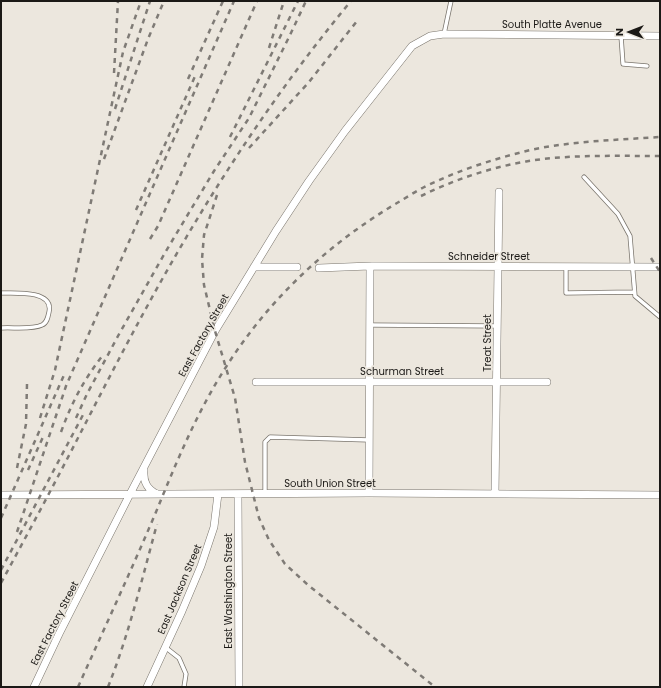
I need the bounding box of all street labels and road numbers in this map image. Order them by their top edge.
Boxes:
street label: South Platte Avenue [502,17,602,32]
street label: Schneider Street [448,249,530,264]
street label: East Factory Street [174,291,233,379]
street label: Treat Street [480,314,495,372]
street label: Schurman Street [360,364,444,379]
street label: South Union Street [284,476,376,491]
street label: East Washington Street [221,533,236,649]
street label: East Jackson Street [154,541,205,637]
street label: East Factory Street [27,578,82,668]

